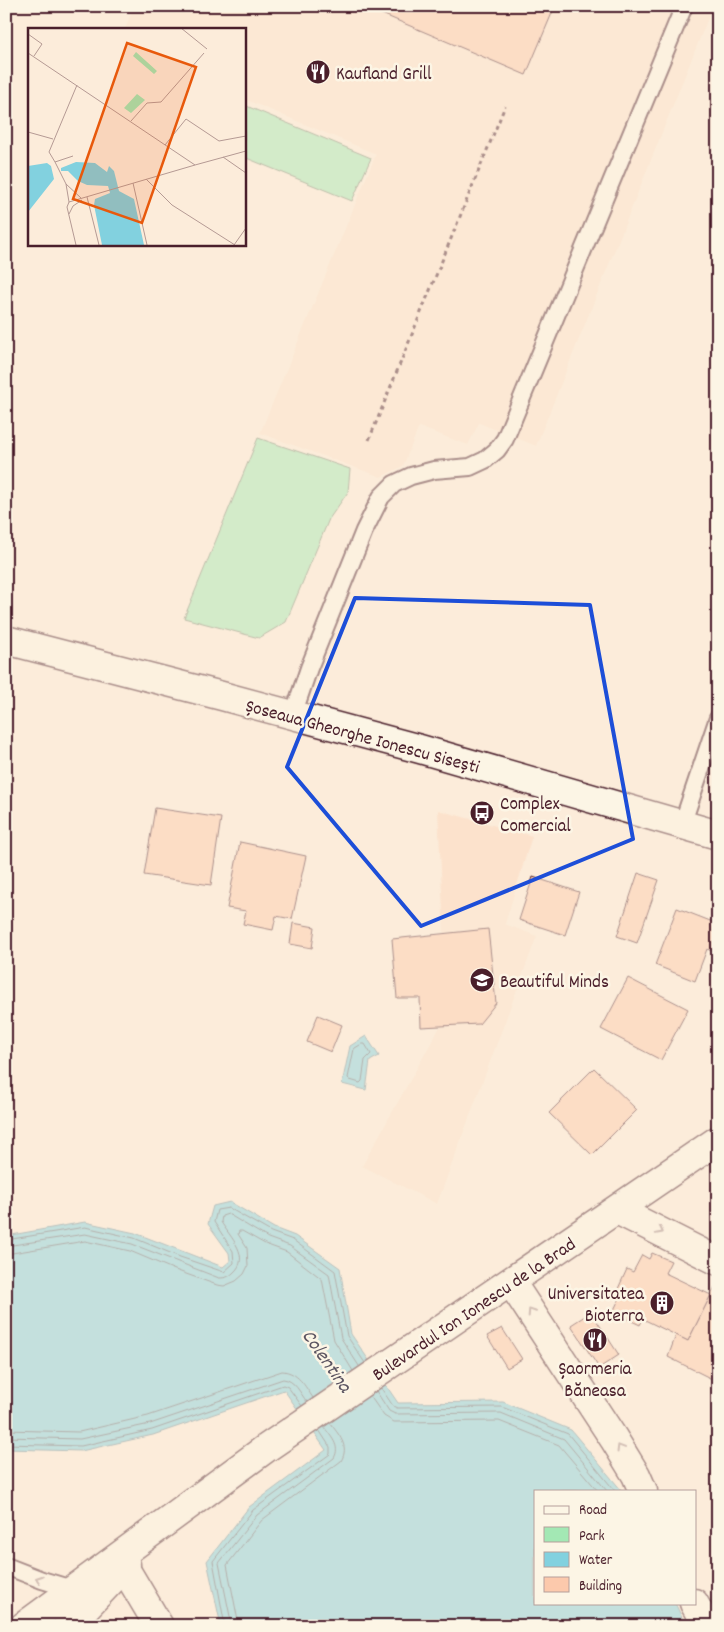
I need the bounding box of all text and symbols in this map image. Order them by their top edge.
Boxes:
inset map [28,28,245,245]
restaurant icon: Kaufland Grill [305,59,331,85]
place label: Kaufland Grill [336,62,432,89]
street label: Șoseaua Gheorghe Ionescu Sisești [242,694,483,783]
place label: Complex Comercial [500,792,571,841]
bus stop icon: Complex Comercial [469,800,495,826]
school or university icon: Beautiful Minds [469,967,495,993]
place label: Beautiful Minds [500,970,609,997]
one-way arrow [655,1225,664,1235]
street label: Bulevardul Ion Ionescu de la Brad [368,1233,582,1389]
place label: Universitatea Bioterra [548,1282,645,1331]
building icon: Universitatea Bioterra [649,1290,675,1316]
one-way arrow [528,1308,537,1318]
water label: Colentina [294,1325,358,1400]
restaurant icon: Șaormeria Băneasa [582,1327,608,1353]
place label: Șaormeria Băneasa [558,1357,633,1406]
one-way arrow [616,1445,626,1454]
legend [534,1490,696,1604]
text: Road [579,1500,607,1522]
text: Park [579,1526,605,1548]
text: Water [579,1550,613,1572]
one-way arrow [35,1575,43,1585]
text: Building [579,1576,622,1598]

